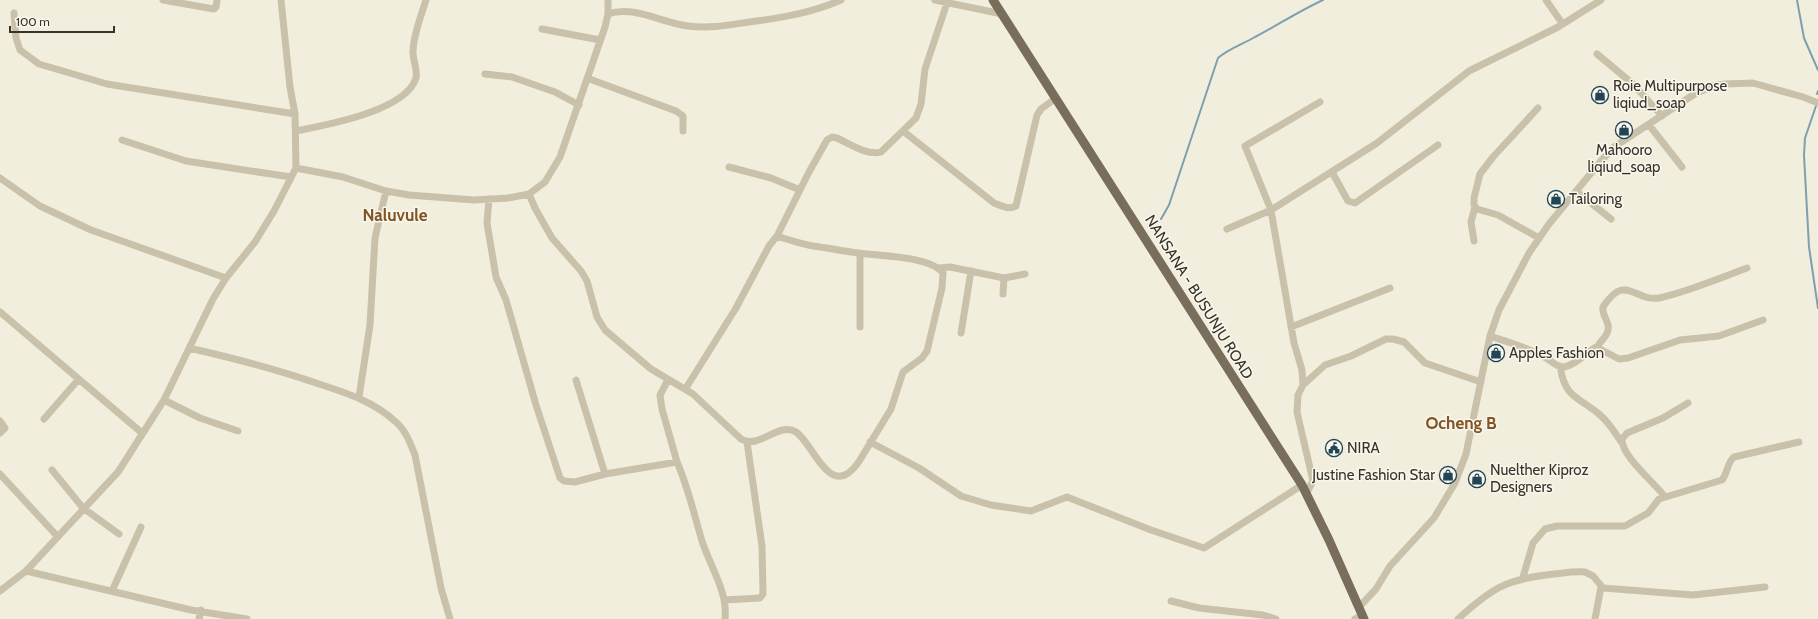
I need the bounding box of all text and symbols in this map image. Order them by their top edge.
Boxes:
scale bar [10,8,114,34]
text: 100 m [16,14,50,29]
place label: Roie Multipurpose liqiud_soap [1613,77,1728,112]
shop icon: Roie Multipurpose liqiud_soap [1590,85,1610,105]
shop icon: Mahooro liqiud_soap [1614,120,1634,140]
place label: Mahooro liqiud_soap [1588,141,1660,176]
shop icon: Tailoring [1546,189,1566,209]
place label: Tailoring [1569,190,1622,208]
district label: Naluvule [362,205,428,225]
street label: NANSANA - BUSUNJU ROAD [1141,212,1257,382]
shop icon: Apples Fashion [1486,343,1506,363]
place label: Apples Fashion [1509,344,1604,362]
district label: Ocheng B [1425,413,1497,433]
public building icon: NIRA [1324,438,1344,458]
place label: NIRA [1347,439,1380,457]
place label: Nuelther Kiproz Designers [1490,461,1588,496]
shop icon: Justine Fashion Star [1438,465,1458,485]
place label: Justine Fashion Star [1311,466,1435,484]
shop icon: Nuelther Kiproz Designers [1467,469,1487,489]

